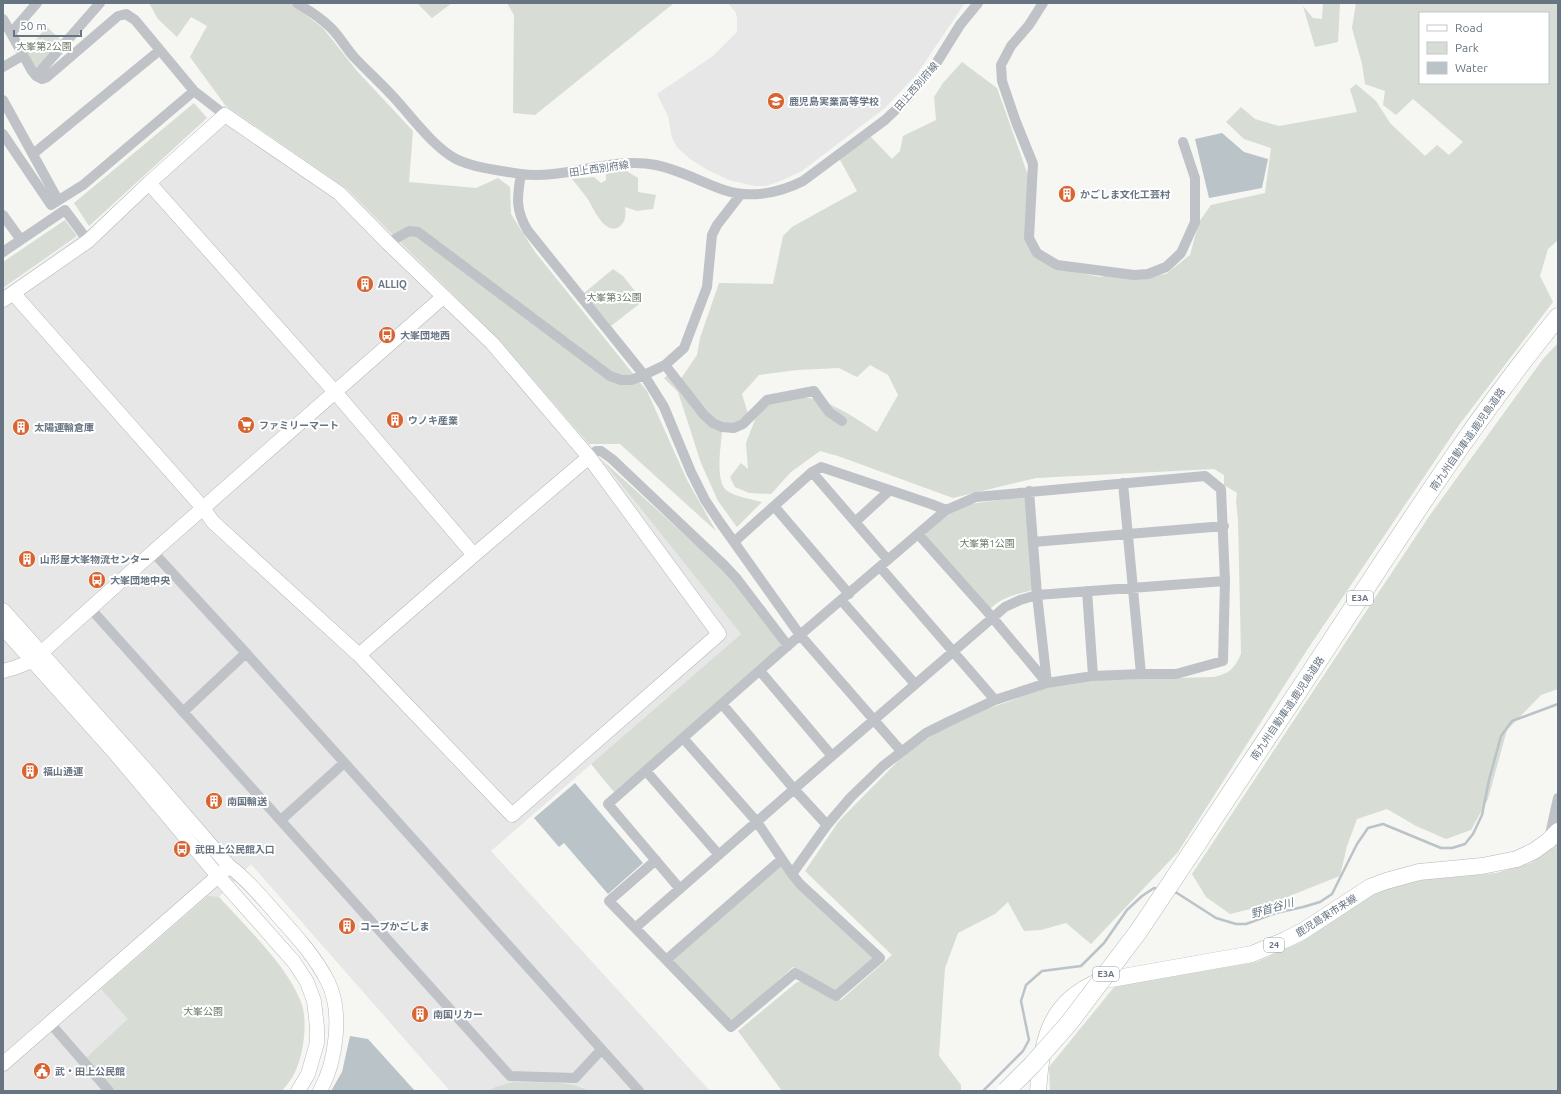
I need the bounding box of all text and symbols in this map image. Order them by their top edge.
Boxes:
scale bar [14,12,81,38]
legend [1419,12,1549,84]
text: 50 m [20,19,47,32]
text: Road [1455,21,1483,34]
park label: 大峯第2公園 [16,41,72,52]
text: Park [1455,41,1479,54]
street label: 田上西別府線 [893,60,940,113]
text: Water [1455,61,1488,74]
school or university icon: 鹿児島実業高等学校 [766,91,786,111]
place label: 鹿児島実業高等学校 [789,96,879,107]
street label: 田上西別府線 [569,159,630,178]
building icon: かごしま文化工芸村 [1057,184,1077,204]
place label: かごしま文化工芸村 [1080,189,1170,200]
building icon: ALLIQ [355,274,375,294]
place label: ALLIQ [378,279,407,290]
park label: 大峯第3公園 [586,292,642,303]
bus stop icon: 大峯団地西 [377,325,397,345]
place label: 大峯団地西 [400,330,450,341]
street label: 南九州自動車道;鹿児島道路 [1428,386,1507,493]
building icon: ウノキ産業 [385,410,405,430]
supermarket icon: ファミリーマート [236,415,256,435]
place label: ウノキ産業 [408,415,458,426]
building icon: 太陽運輸倉庫 [11,417,31,437]
place label: ファミリーマート [259,420,339,431]
place label: 太陽運輸倉庫 [34,422,94,433]
park label: 大峯第1公園 [959,538,1015,549]
building icon: 山形屋大峯物流センター [17,549,37,569]
place label: 山形屋大峯物流センター [40,554,150,565]
bus stop icon: 大峯団地中央 [87,570,107,590]
place label: 大峯団地中央 [110,575,171,586]
road number: E3A [1347,591,1373,605]
street label: 南九州自動車道;鹿児島道路 [1249,654,1326,762]
building icon: 福山通運 [20,761,40,781]
place label: 福山通運 [43,766,83,777]
building icon: 南国輸送 [204,791,224,811]
place label: 南国輸送 [227,796,267,807]
bus stop icon: 武田上公民館入口 [172,839,192,859]
place label: 武田上公民館入口 [195,844,275,855]
street label: 鹿児島東市来線 [1294,892,1359,939]
water label: 野首谷川 [1249,896,1296,920]
building icon: コープかごしま [337,916,357,936]
place label: コープかごしま [360,921,429,932]
road number: 24 [1264,938,1284,952]
road number: E3A [1093,967,1119,981]
building icon: 南国リカー [410,1004,430,1024]
park label: 大峯公園 [183,1006,223,1017]
place label: 南国リカー [433,1009,483,1020]
public building icon: 武・田上公民館 [32,1061,52,1081]
place label: 武・田上公民館 [55,1066,125,1077]

